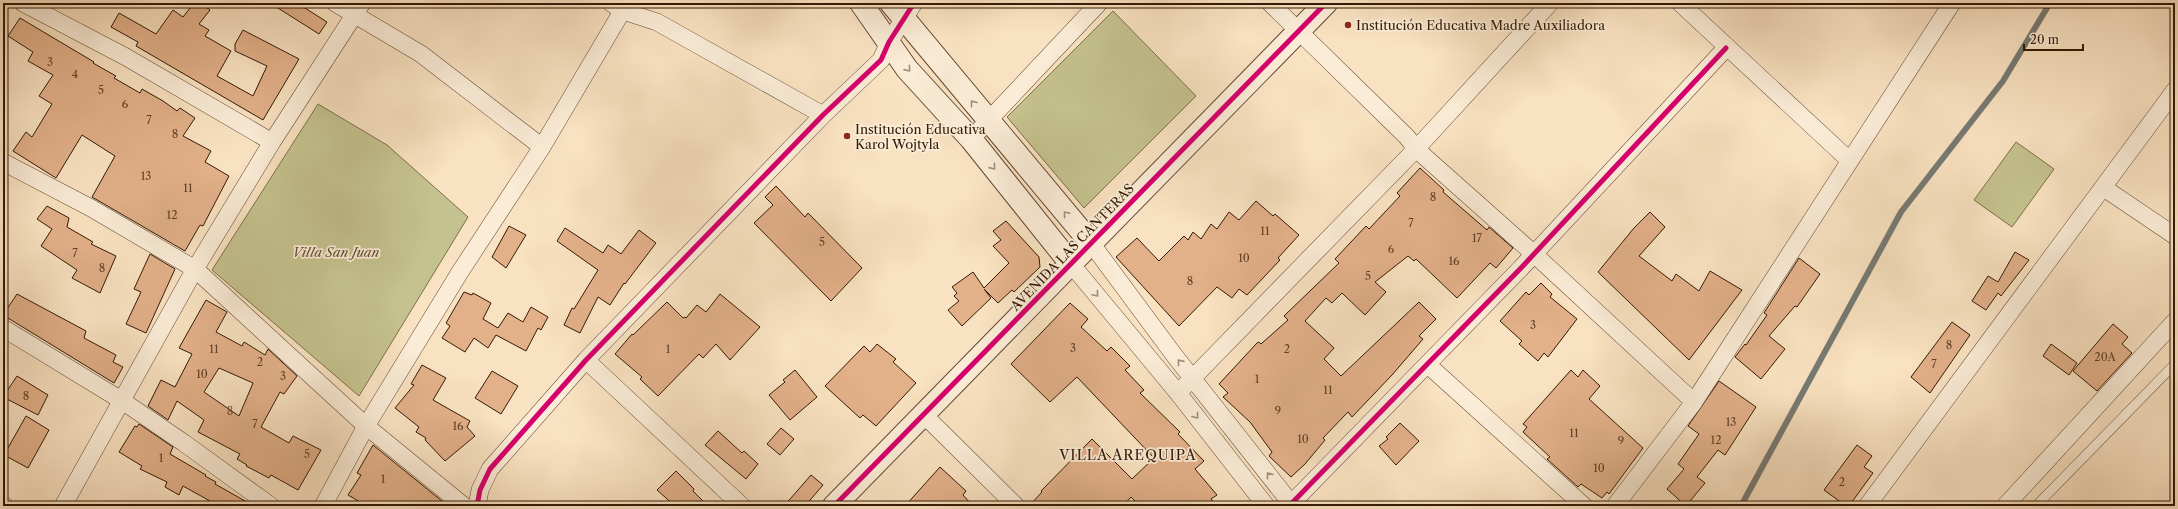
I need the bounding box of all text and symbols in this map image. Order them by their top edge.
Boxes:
place label: Institución Educativa Madre Auxiliadora [1356,17,1605,33]
marker: Institución Educativa Madre Auxiliadora [1343,20,1353,30]
scale bar [2024,26,2083,52]
text: 20 m [2030,32,2059,47]
house number: 3 [47,55,53,69]
one-way arrow [903,64,910,72]
house number: 4 [72,67,78,81]
house number: 5 [98,83,104,97]
house number: 6 [122,97,129,111]
one-way arrow [971,101,978,108]
house number: 7 [146,113,152,127]
place label: Institución Educativa Karol Wojtyla [855,121,986,152]
house number: 8 [172,127,178,141]
marker: Institución Educativa Karol Wojtyla [842,131,852,141]
one-way arrow [989,163,996,170]
house number: 13 [141,169,151,183]
street label: AVENIDA LAS CANTERAS [1006,180,1137,315]
house number: 11 [183,181,193,195]
house number: 8 [1430,190,1436,204]
house number: 12 [167,208,177,222]
one-way arrow [1063,211,1070,218]
house number: 7 [1408,216,1414,230]
house number: 11 [1260,224,1270,238]
house number: 17 [1472,231,1483,245]
house number: 5 [819,235,825,249]
house number: 6 [1388,242,1395,256]
park label: Villa San Juan [293,244,380,260]
house number: 7 [72,246,78,260]
house number: 10 [1238,251,1250,265]
house number: 16 [1448,254,1460,268]
house number: 8 [99,261,105,275]
house number: 5 [1365,269,1371,283]
house number: 8 [1187,274,1193,288]
one-way arrow [1091,289,1098,297]
house number: 3 [1530,318,1536,332]
house number: 8 [1946,338,1952,352]
house number: 3 [1070,341,1076,355]
house number: 11 [209,342,219,356]
house number: 1 [666,342,671,356]
house number: 2 [1284,342,1290,356]
house number: 20A [2094,350,2117,364]
house number: 2 [257,355,263,369]
house number: 7 [1931,357,1937,371]
one-way arrow [1177,360,1184,367]
house number: 10 [196,367,208,381]
house number: 3 [280,369,286,383]
house number: 1 [1255,372,1260,386]
house number: 11 [1323,383,1333,397]
house number: 8 [23,389,29,403]
house number: 8 [227,404,233,418]
house number: 9 [1275,404,1281,418]
one-way arrow [1191,412,1198,419]
house number: 13 [1726,415,1736,429]
house number: 7 [252,417,258,431]
house number: 16 [452,419,464,433]
house number: 11 [1569,426,1579,440]
house number: 10 [1297,432,1309,446]
house number: 12 [1711,433,1721,447]
house number: 9 [1618,434,1624,448]
district label: VILLA AREQUIPA [1058,446,1197,464]
house number: 5 [304,447,310,461]
house number: 1 [159,451,164,465]
house number: 10 [1593,461,1605,475]
house number: 1 [381,472,386,486]
one-way arrow [1267,473,1274,480]
house number: 2 [1839,475,1845,489]

